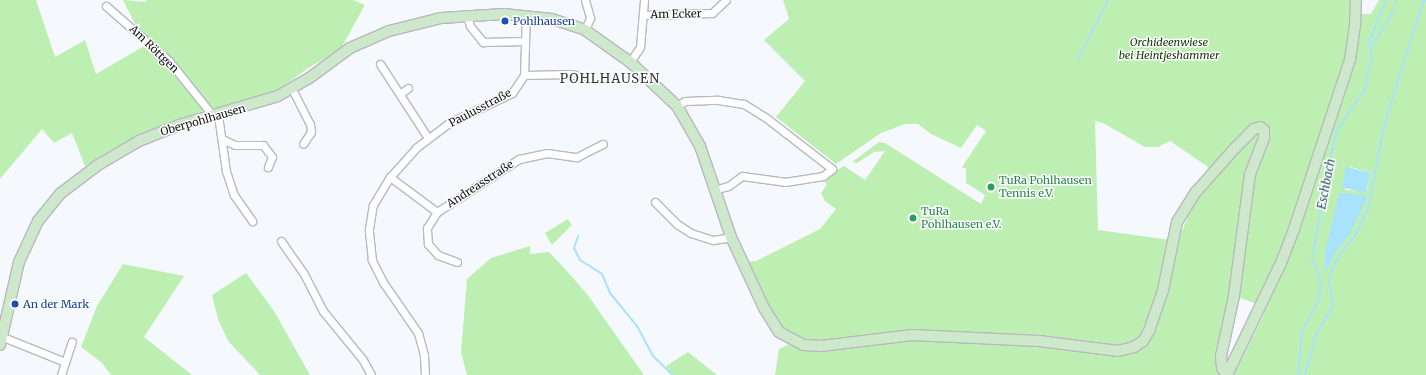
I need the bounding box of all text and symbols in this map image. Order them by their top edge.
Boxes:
street label: Am Ecker [650,7,702,21]
place label: Pohlhausen [513,14,575,28]
marker: Pohlhausen [500,16,510,26]
street label: Am Röttgen [127,22,181,76]
park label: Orchideenwiese bei Heintjeshammer [1119,36,1219,62]
district label: POHLHAUSEN [560,71,660,87]
street label: Paulusstraße [447,86,513,130]
street label: Oberpohlhausen [159,102,247,138]
water label: Eschbach [1314,157,1338,211]
street label: Andreasstraße [444,158,516,210]
place label: TuRa Pohlhausen Tennis e.V. [999,174,1092,200]
marker: TuRa Pohlhausen Tennis e.V. [986,182,996,192]
place label: TuRa Pohlhausen e.V. [921,205,1001,231]
marker: TuRa Pohlhausen e.V. [908,213,918,223]
place label: An der Mark [23,297,89,311]
marker: An der Mark [10,299,20,309]

